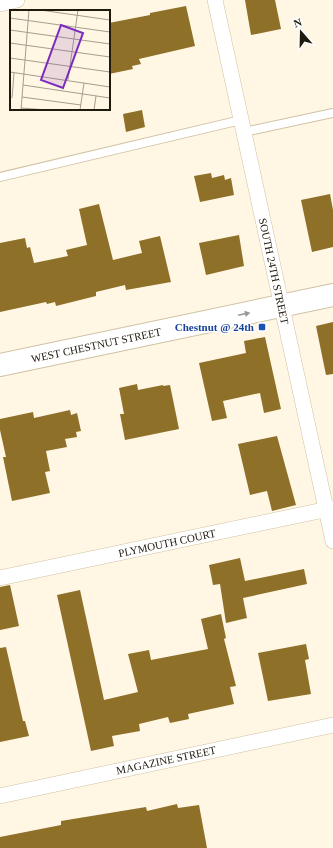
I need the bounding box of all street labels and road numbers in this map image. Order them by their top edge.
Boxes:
street label: SOUTH 24TH STREET [257,217,291,325]
street label: WEST CHESTNUT STREET [30,325,162,365]
street label: PLYMOUTH COURT [117,527,217,559]
street label: MAGAZINE STREET [115,743,217,776]

